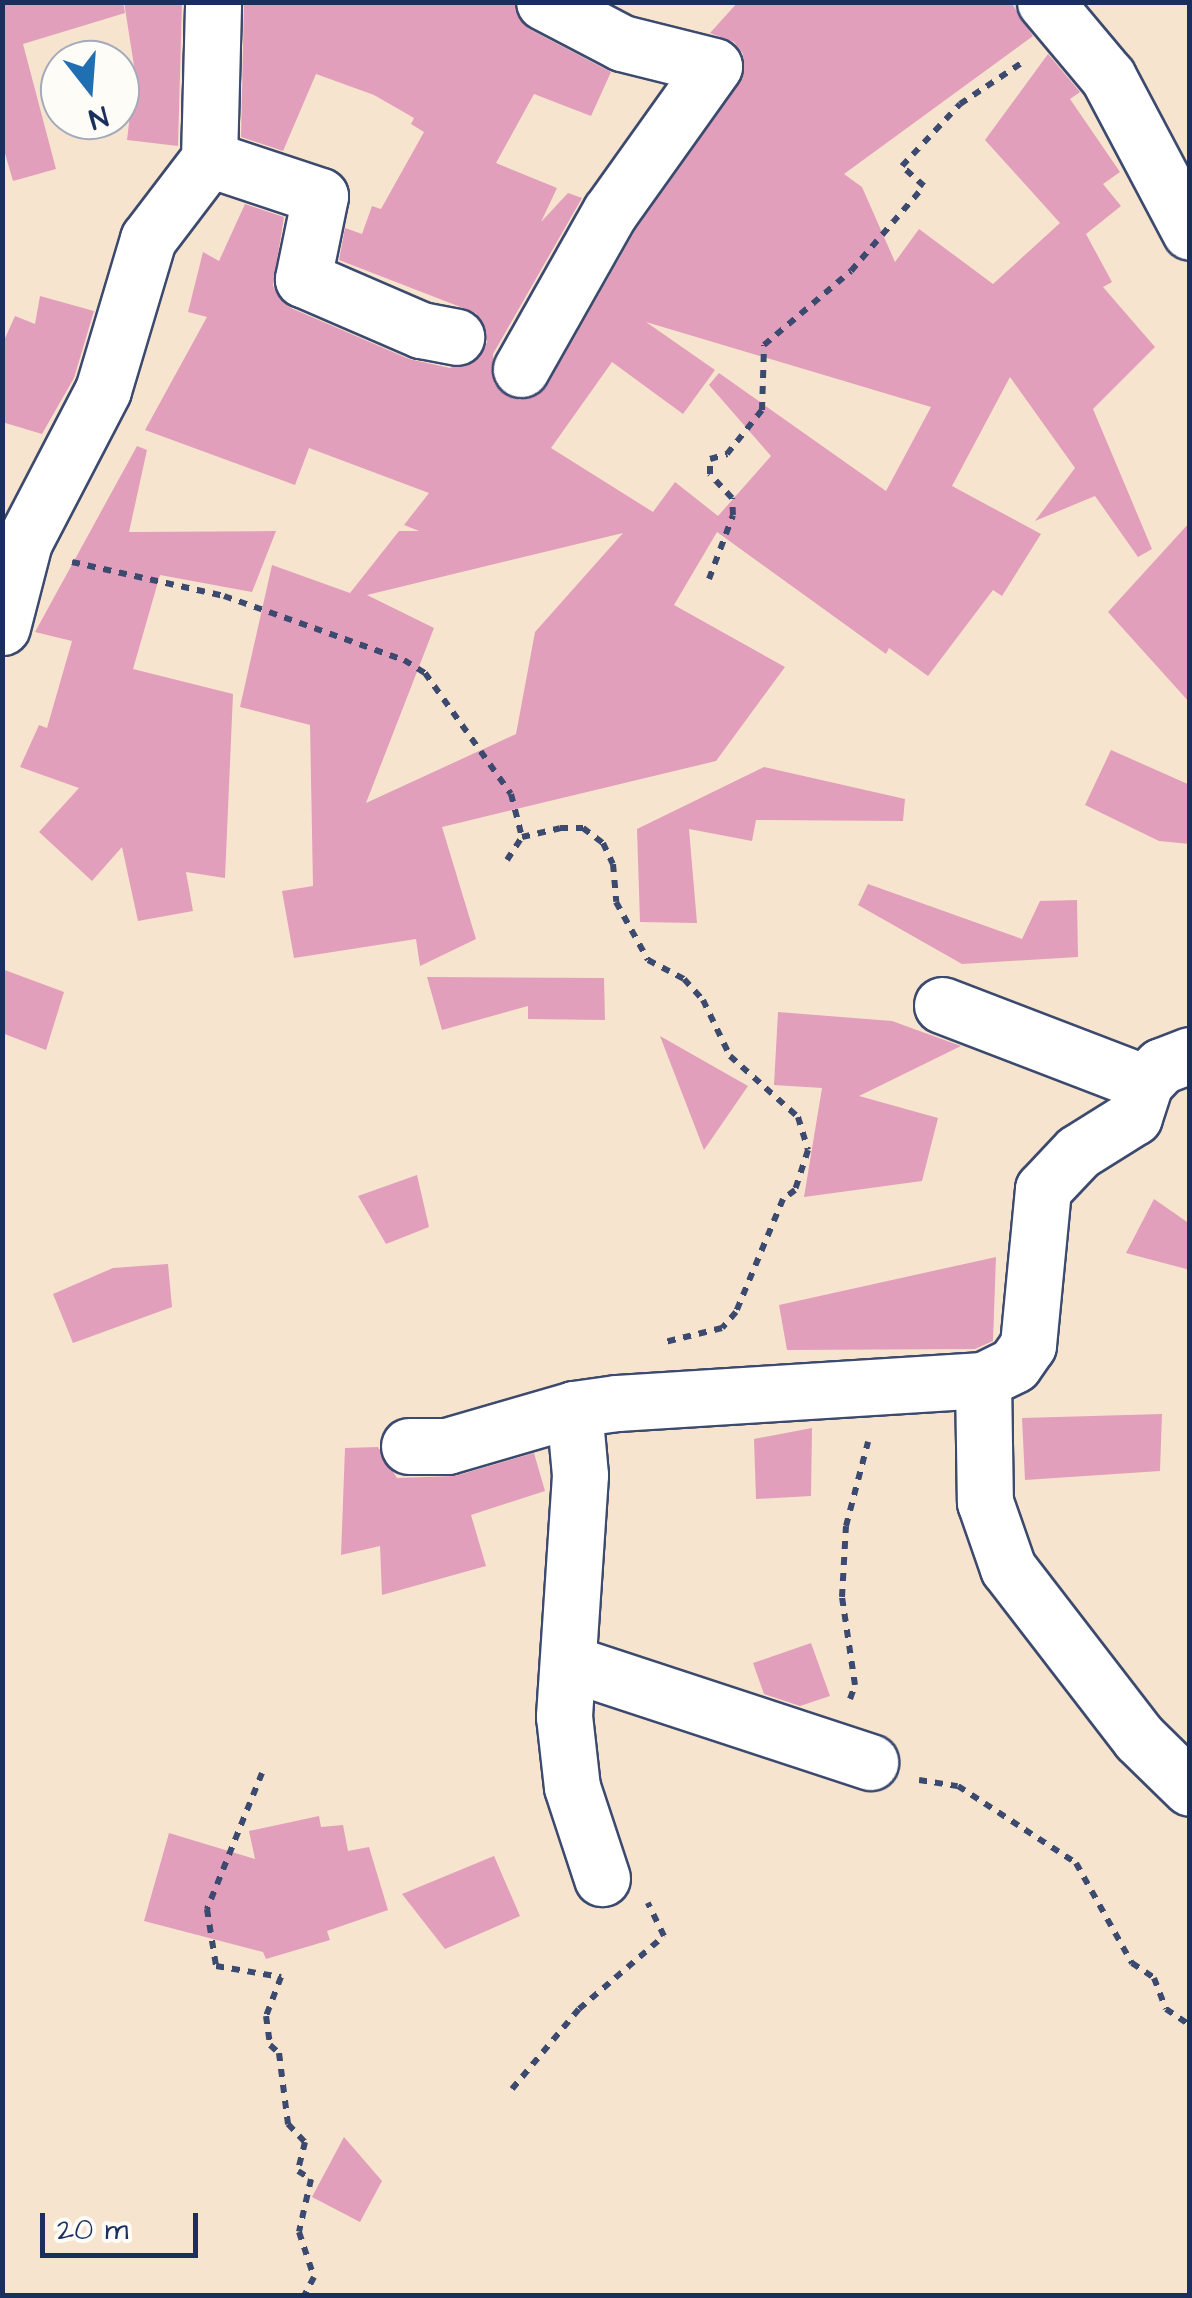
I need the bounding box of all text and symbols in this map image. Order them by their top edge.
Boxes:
north arrow [40,40,140,140]
text: N [84,96,112,138]
scale bar [45,2193,202,2255]
text: 20 m [57,2209,128,2251]

